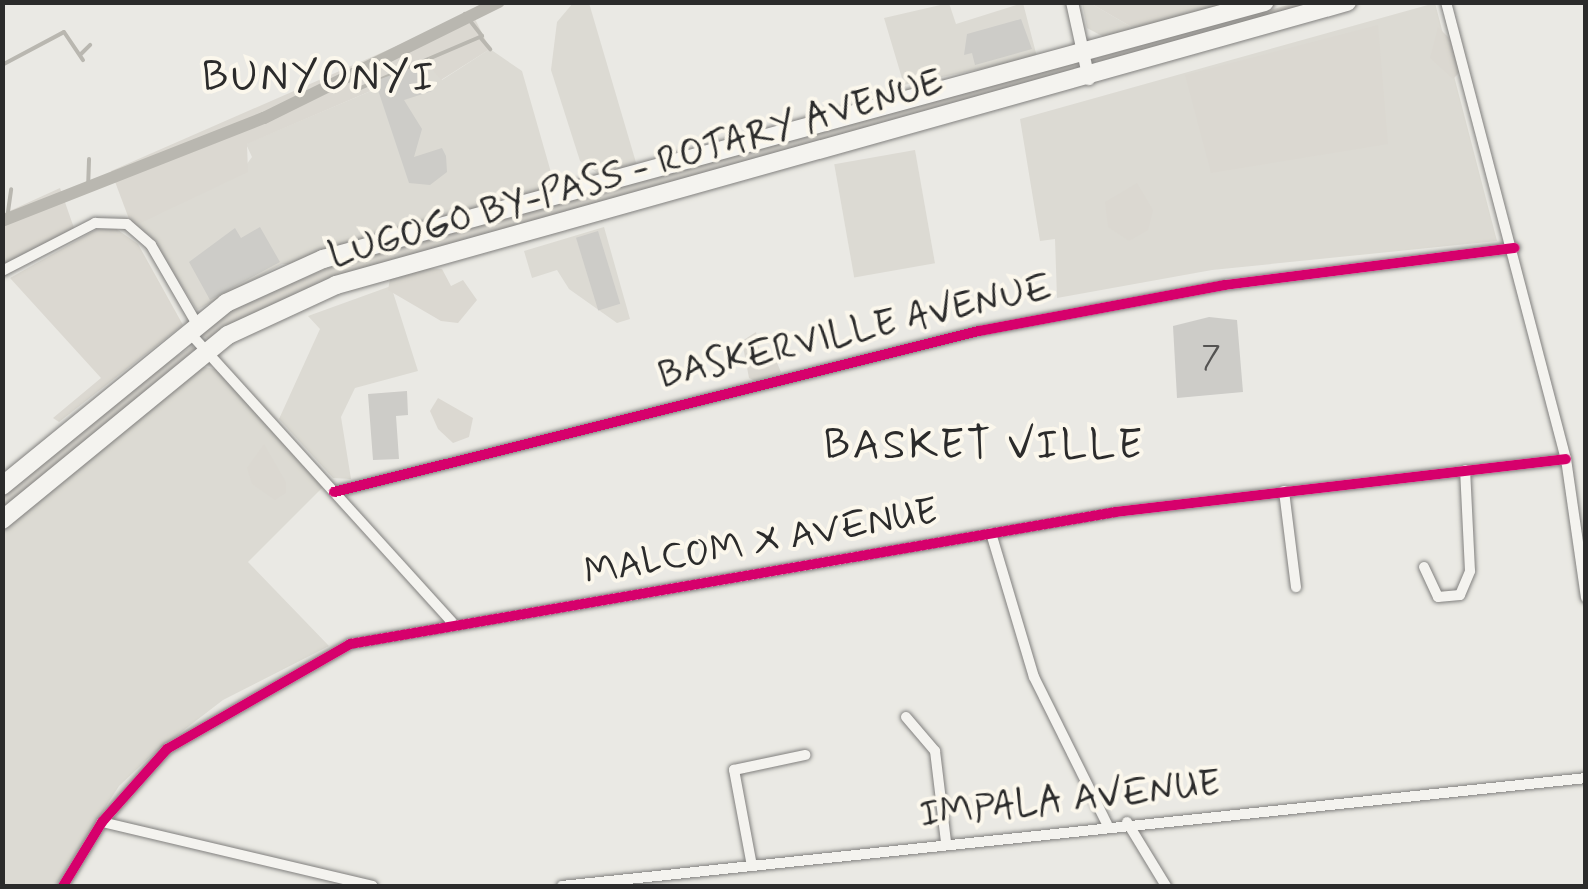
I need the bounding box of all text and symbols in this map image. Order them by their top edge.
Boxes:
district label: BUNYONYI [210,54,428,104]
street label: LUGOGO BY-PASS - ROTARY AVENUE [321,59,951,281]
street label: BASKERVILLE AVENUE [654,265,1056,399]
house number: 7 [1201,339,1221,377]
district label: BASKET VILLE [824,422,1144,472]
street label: MALCOM X AVENUE [583,490,939,596]
street label: IMPALA AVENUE [917,762,1223,838]

